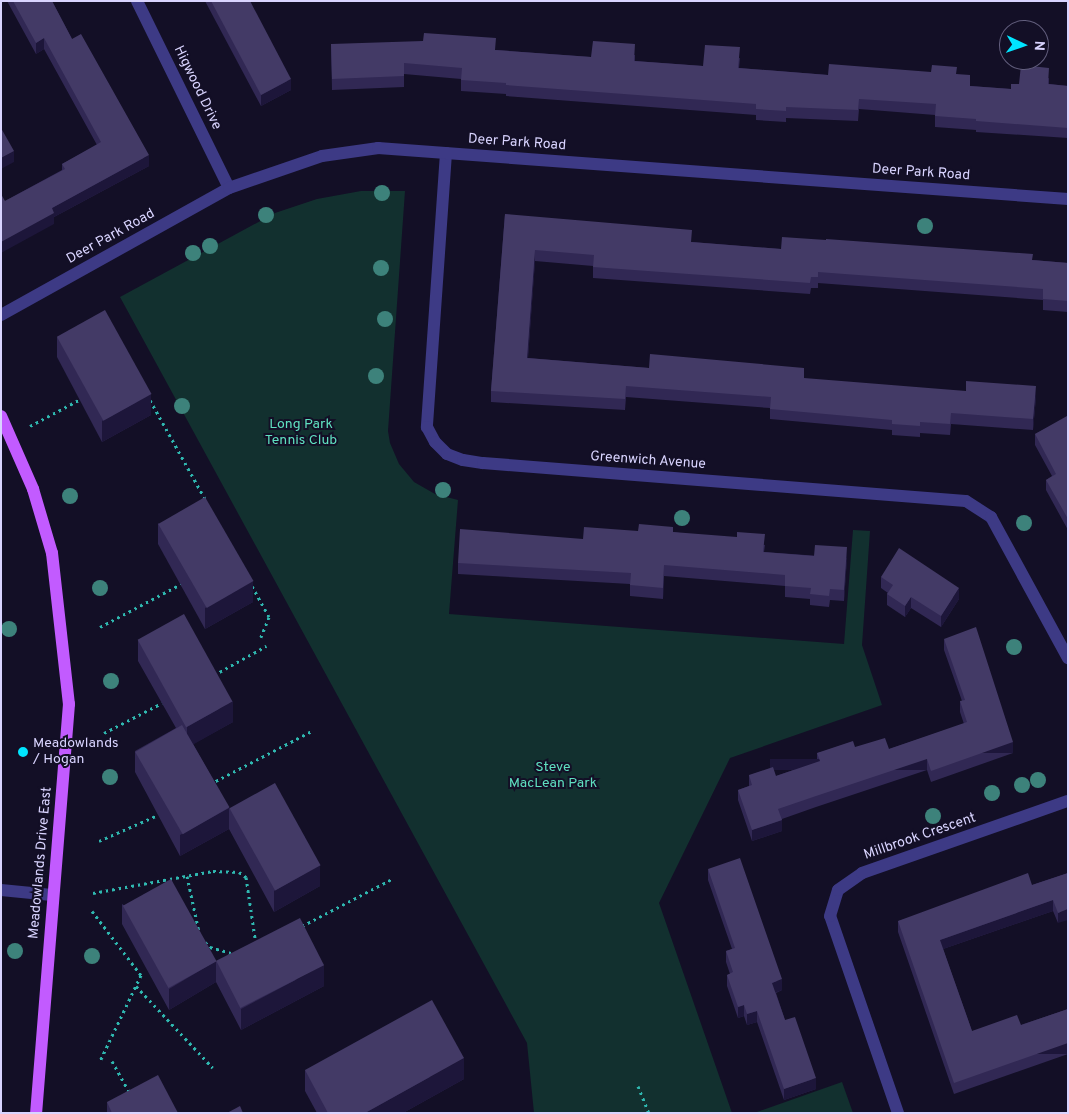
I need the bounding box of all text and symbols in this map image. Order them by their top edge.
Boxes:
north arrow [999,20,1049,70]
text: N [1030,40,1047,51]
street label: Higwood Drive [169,43,225,133]
street label: Deer Park Road [467,131,567,155]
street label: Deer Park Road [871,161,971,185]
street label: Deer Park Road [64,206,158,268]
park label: Long Park Tennis Club [265,417,337,450]
street label: Greenwich Avenue [589,449,707,473]
place label: Meadowlands / Hogan [33,736,119,769]
marker: Meadowlands / Hogan [17,746,29,758]
park label: Steve MacLean Park [509,760,597,792]
street label: Meadowlands Drive East [26,786,56,940]
street label: Millbrook Crescent [862,810,978,864]

